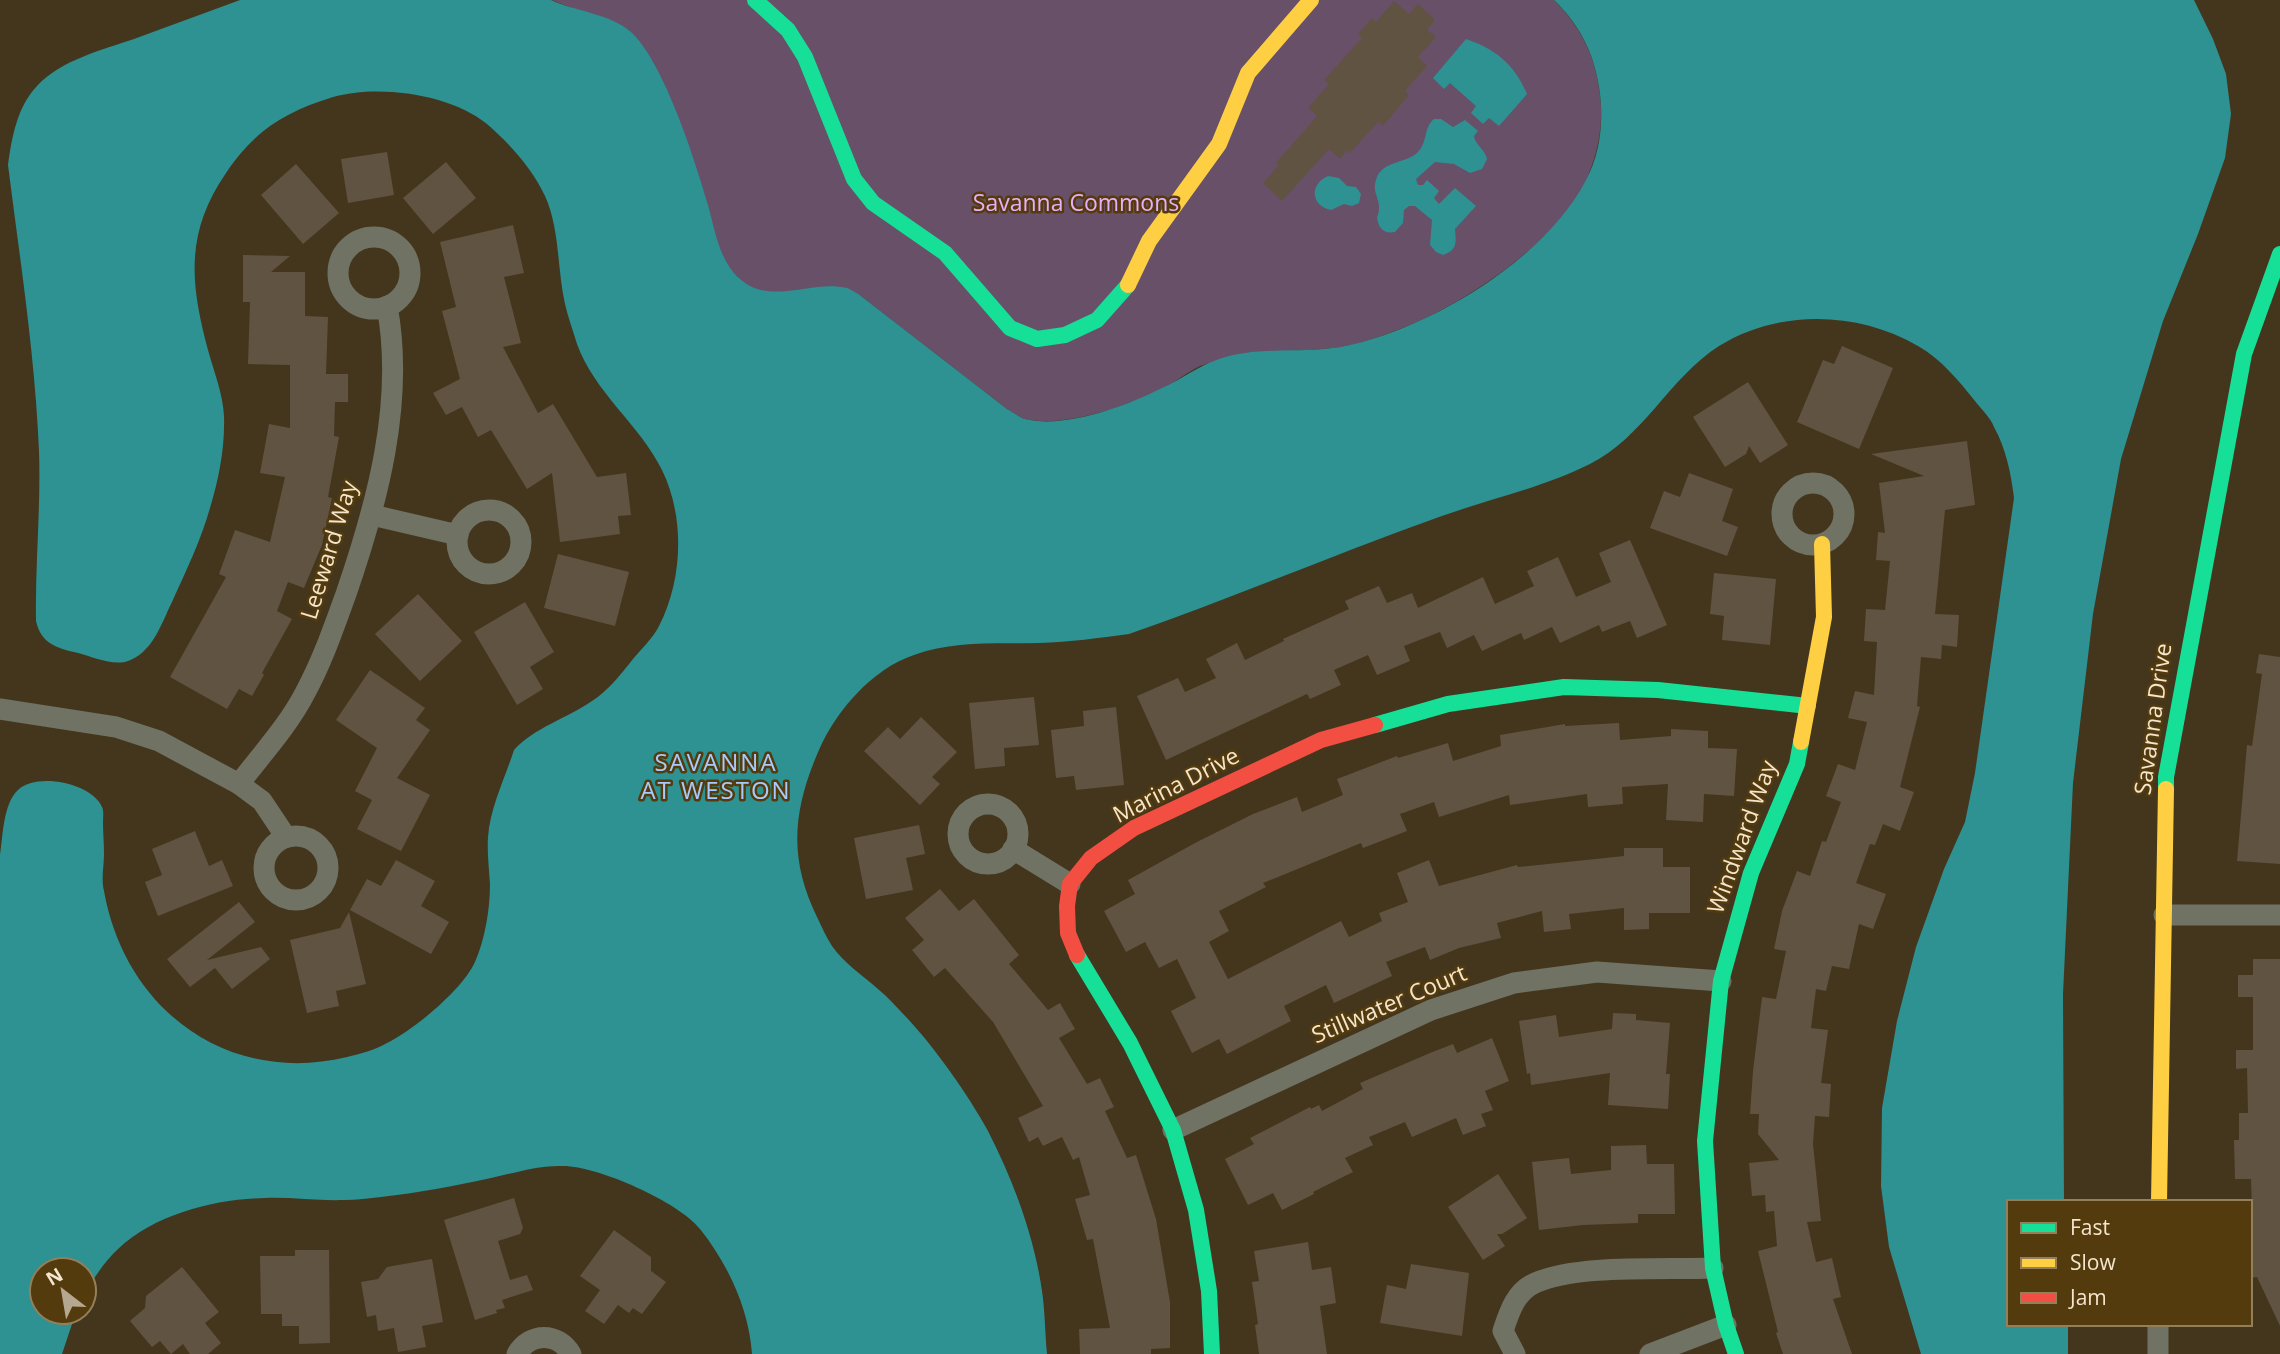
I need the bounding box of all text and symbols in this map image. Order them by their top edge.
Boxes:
park label: Savanna Commons [973,186,1179,218]
street label: Leeward Way [292,476,364,623]
street label: Savanna Drive [2126,641,2178,797]
street label: Marina Drive [1107,739,1244,830]
district label: SAVANNA AT WESTON [640,745,792,806]
street label: Windward Way [1699,755,1784,918]
street label: Stillwater Court [1306,956,1471,1050]
legend [2007,1200,2252,1326]
text: Fast [2070,1213,2110,1241]
text: Slow [2070,1248,2116,1276]
north arrow [28,1256,98,1326]
text: N [41,1261,68,1292]
text: Jam [2068,1283,2107,1311]

